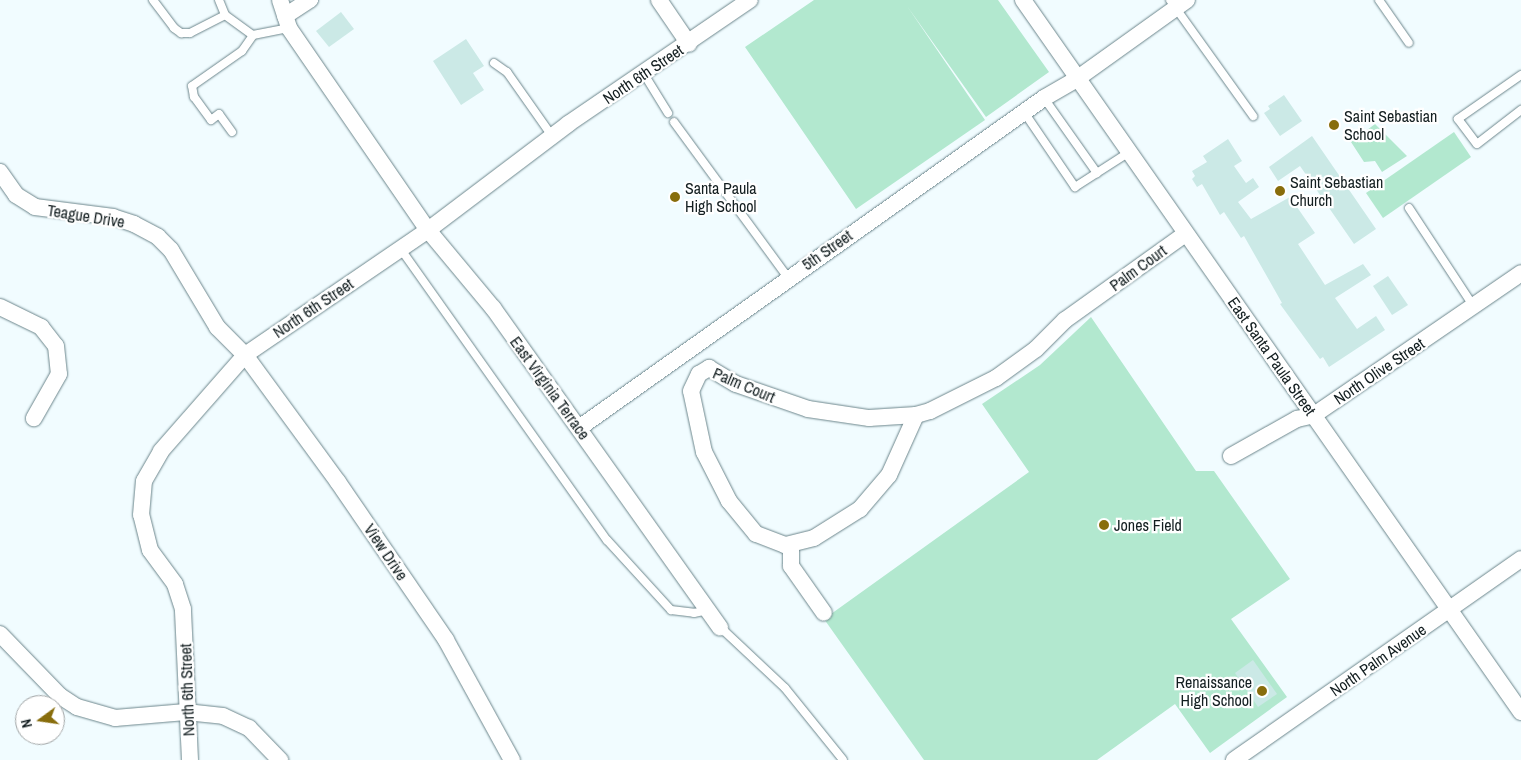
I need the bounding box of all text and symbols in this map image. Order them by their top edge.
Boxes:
street label: North 6th Street [599,40,687,108]
place label: Saint Sebastian School [1344,106,1437,144]
marker: Saint Sebastian School [1328,119,1340,131]
place label: Saint Sebastian Church [1290,172,1383,210]
place label: Santa Paula High School [685,178,756,216]
marker: Saint Sebastian Church [1274,185,1286,197]
marker: Santa Paula High School [669,191,681,203]
street label: Teague Drive [46,200,126,232]
street label: 5th Street [798,226,856,274]
street label: Palm Court [1106,241,1170,295]
street label: North 6th Street [269,274,357,342]
street label: East Santa Paula Street [1224,293,1320,419]
street label: East Virginia Terrace [506,333,594,443]
street label: North Olive Street [1330,334,1428,408]
street label: Palm Court [710,363,778,407]
place label: Jones Field [1114,515,1182,535]
marker: Jones Field [1098,519,1110,531]
street label: View Drive [360,520,412,584]
street label: North Palm Avenue [1326,620,1430,700]
street label: North 6th Street [176,643,198,737]
place label: Renaissance High School [1175,672,1252,710]
marker: Renaissance High School [1256,685,1268,697]
north arrow [15,695,65,745]
text: N [17,717,36,730]

